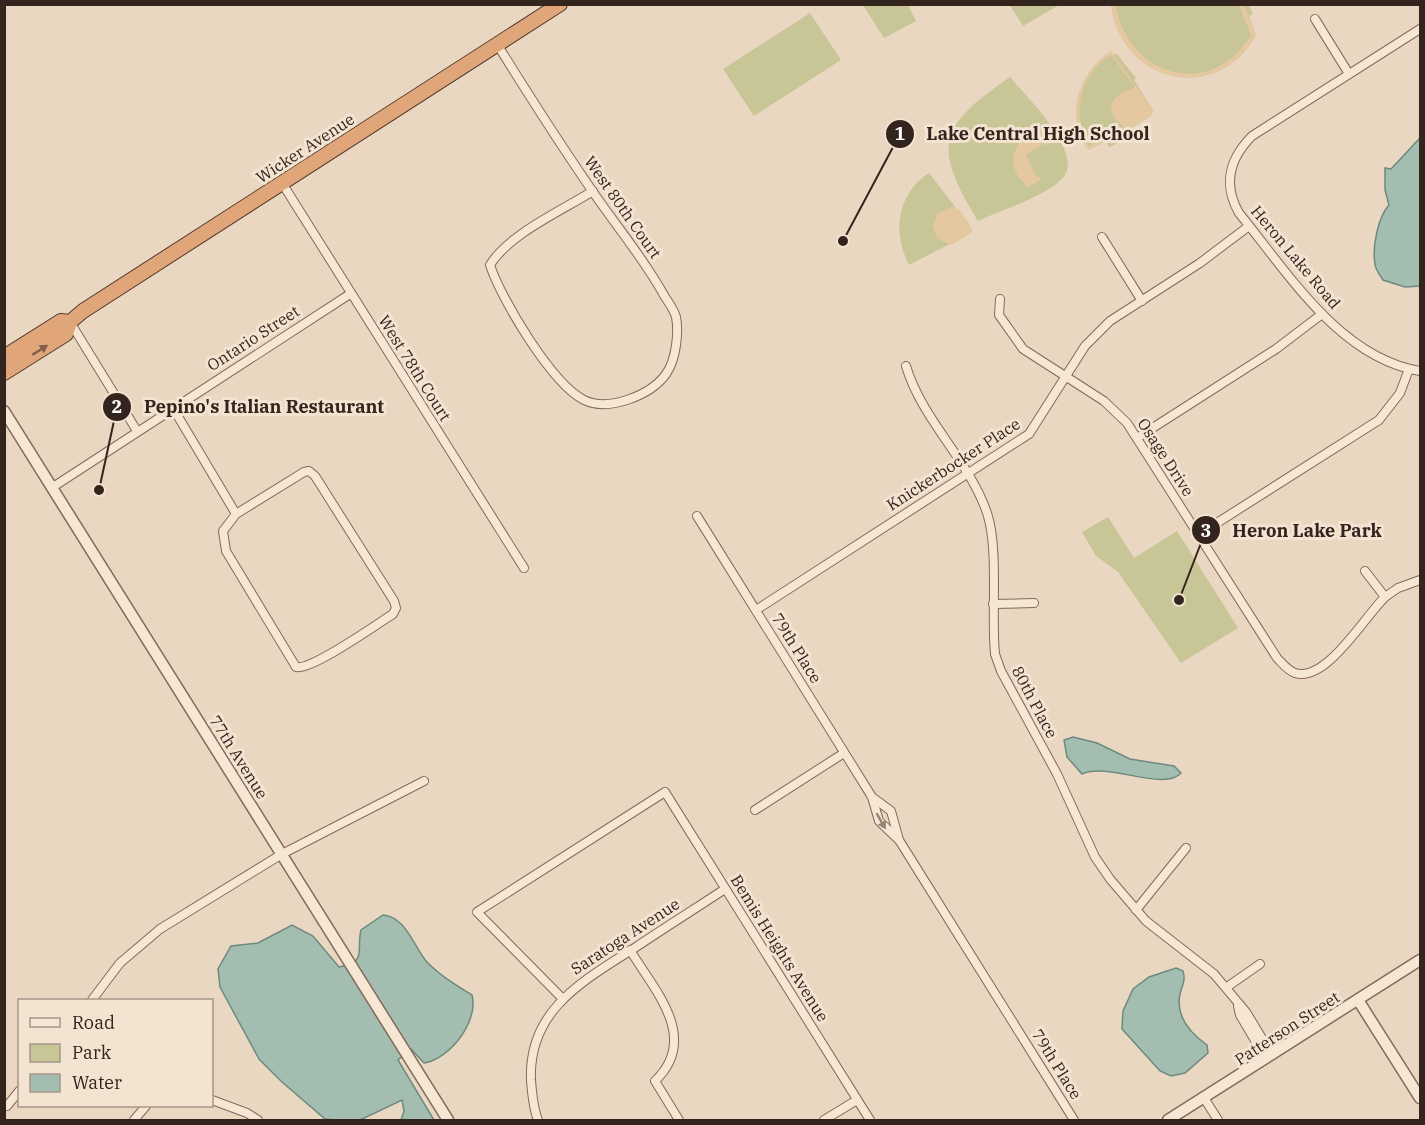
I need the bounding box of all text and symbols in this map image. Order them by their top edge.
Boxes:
street label: Wicker Avenue [252,109,358,187]
callout: Lake Central High School [885,116,1162,152]
text: 1 [895,122,906,145]
text: Lake Central High School [926,122,1150,145]
street label: West 80th Court [580,152,666,263]
street label: Heron Lake Road [1247,201,1345,313]
street label: Ontario Street [203,301,303,375]
street label: West 78th Court [374,311,456,425]
one-way arrow [32,344,49,355]
callout: Pepino's Italian Restaurant [102,389,396,425]
text: 2 [112,395,122,418]
text: Pepino's Italian Restaurant [144,395,384,418]
street label: Knickerbocker Place [882,413,1024,515]
street label: Osage Drive [1133,414,1199,500]
callout: Heron Lake Park [1191,512,1394,548]
text: 3 [1201,519,1211,542]
text: Heron Lake Park [1232,519,1383,542]
street label: 79th Place [768,609,826,687]
street label: 80th Place [1008,663,1062,741]
street label: 77th Avenue [205,712,273,802]
one-way arrow [876,813,887,829]
street label: Bemis Heights Avenue [727,871,833,1025]
street label: Saratoga Avenue [567,893,683,979]
street label: Patterson Street [1231,987,1343,1069]
legend [18,999,213,1107]
text: Road [72,1011,115,1034]
street label: 79th Place [1028,1025,1086,1103]
text: Park [72,1041,112,1064]
text: Water [72,1071,122,1094]

